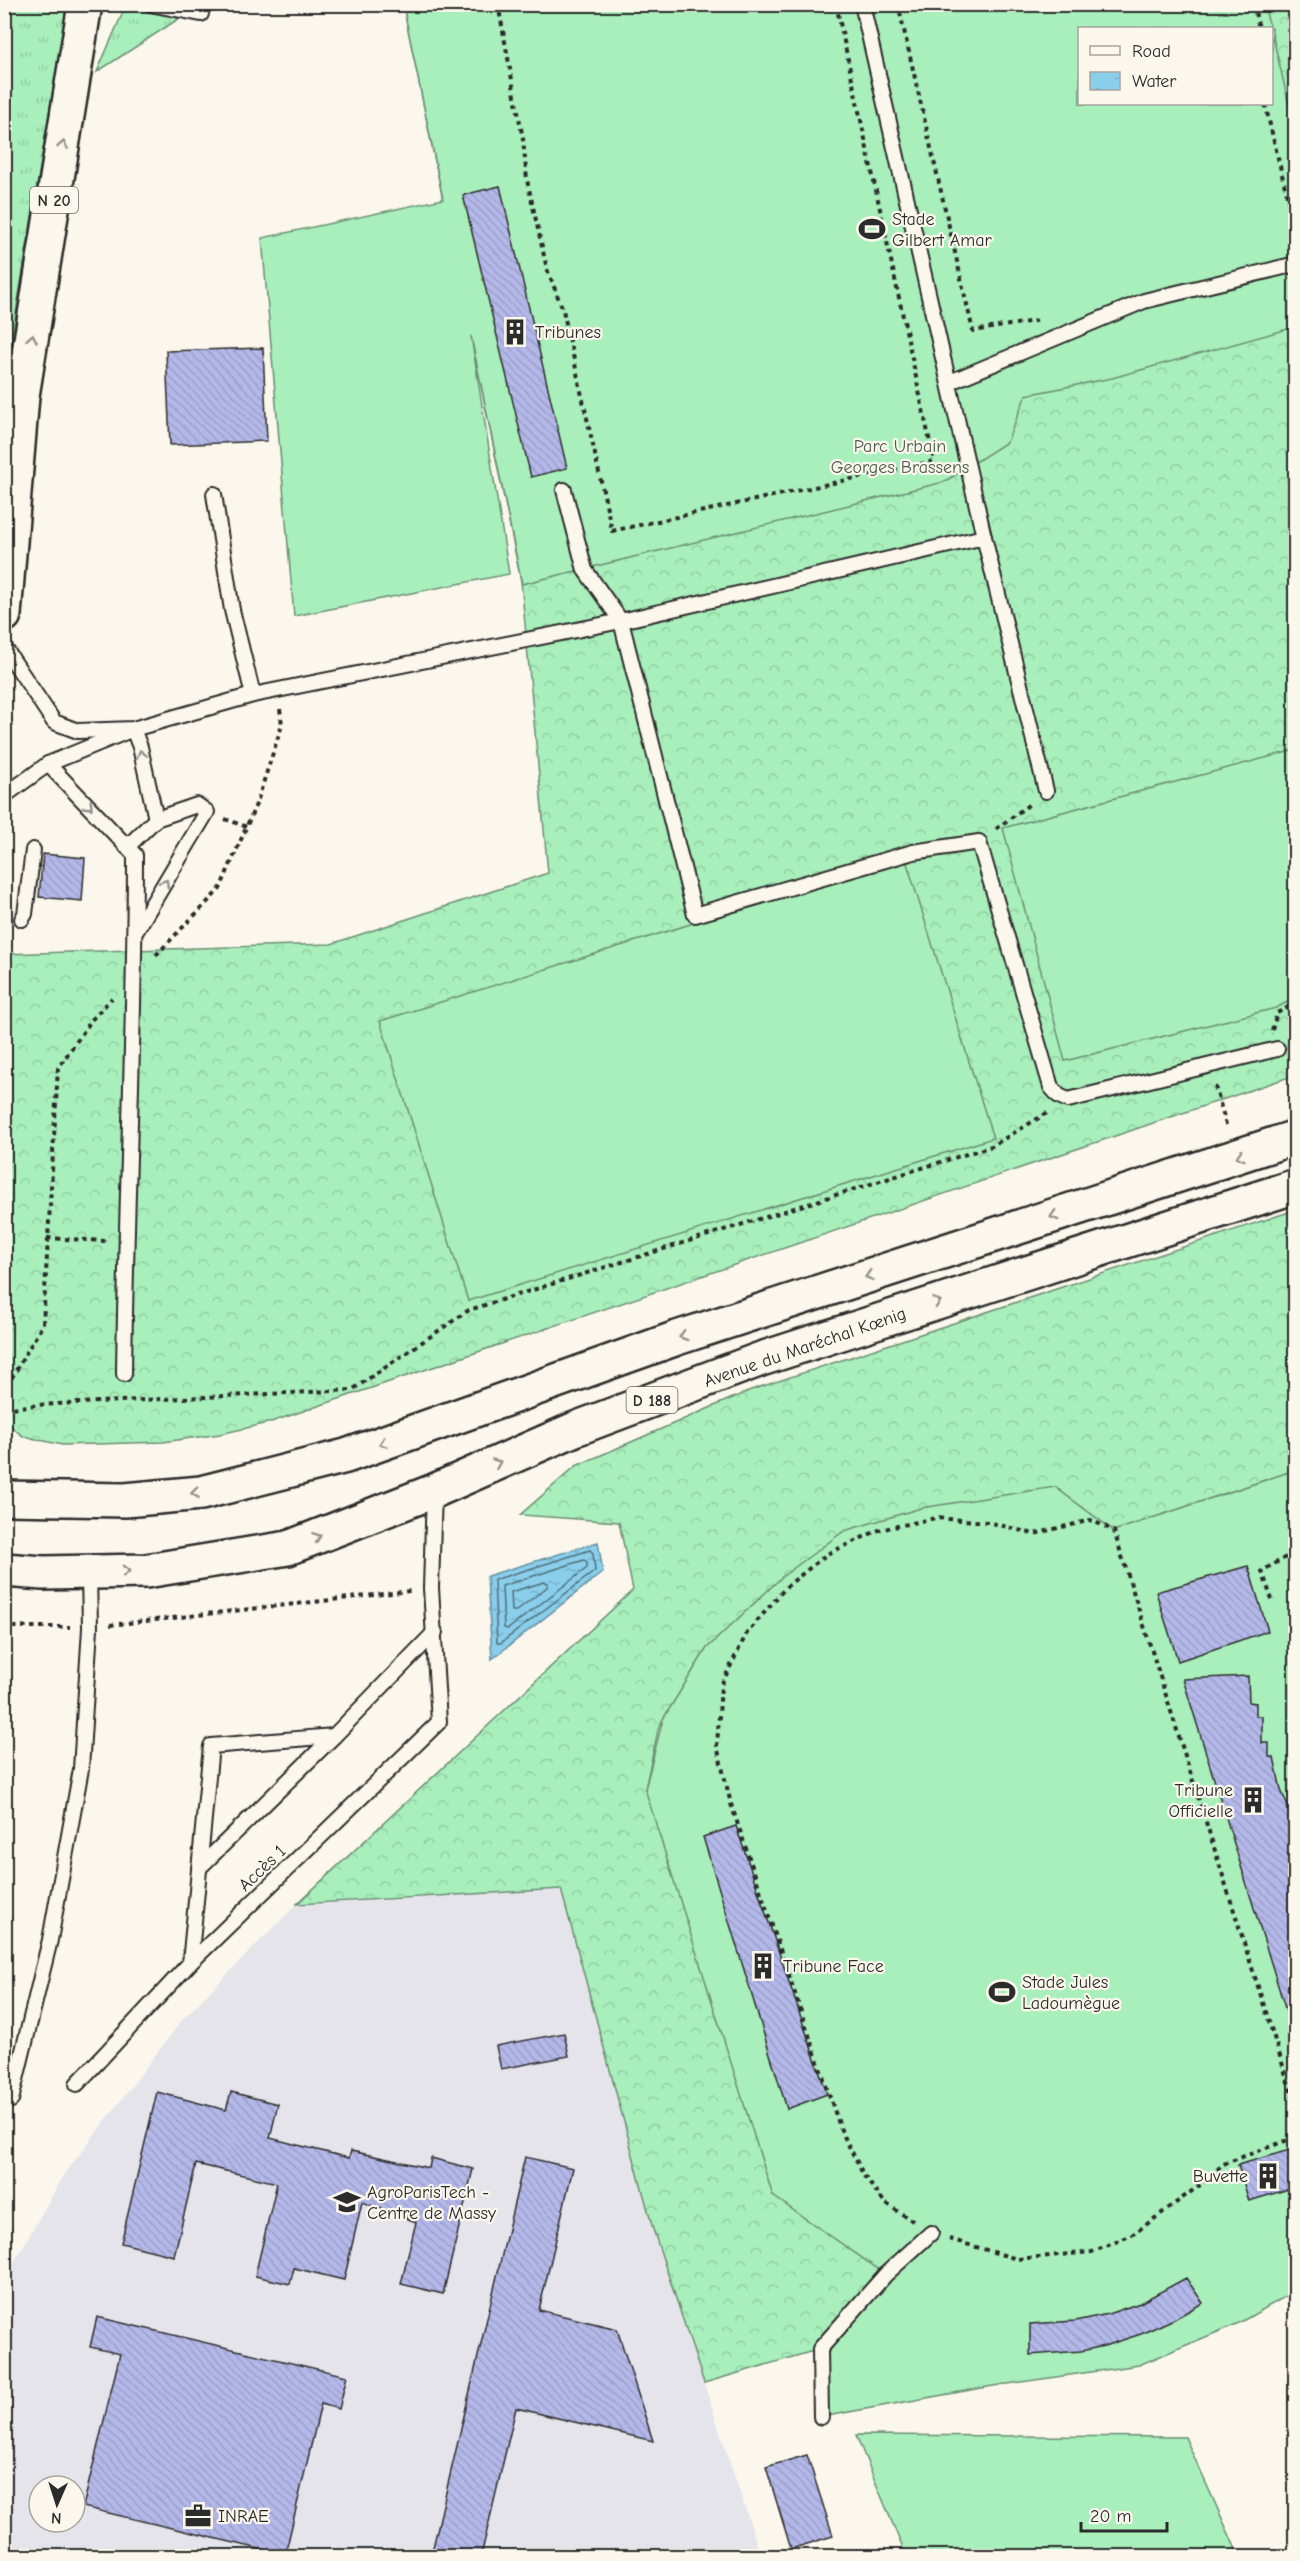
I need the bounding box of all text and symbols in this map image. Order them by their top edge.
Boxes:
legend [1078,27,1273,105]
text: Road [1132,41,1171,62]
text: Water [1132,71,1177,92]
one-way arrow [56,141,68,150]
road number: N 20 [30,187,78,213]
place label: Stade Gilbert Amar [892,209,993,251]
sports icon: Stade Gilbert Amar [857,214,887,244]
building icon: Tribunes [500,317,530,347]
place label: Tribunes [535,322,601,343]
one-way arrow [25,333,37,343]
park label: Parc Urbain Georges Brassens [831,436,969,478]
one-way arrow [136,749,149,759]
one-way arrow [81,799,92,810]
one-way arrow [158,879,169,889]
one-way arrow [1235,1148,1246,1161]
one-way arrow [1049,1208,1060,1221]
one-way arrow [864,1268,875,1281]
one-way arrow [931,1297,942,1310]
street label: Avenue du Maréchal Kœnig [701,1303,909,1392]
one-way arrow [678,1328,689,1341]
road number: D 188 [626,1387,678,1413]
one-way arrow [379,1436,389,1449]
one-way arrow [491,1458,502,1470]
one-way arrow [191,1487,200,1499]
one-way arrow [311,1532,322,1544]
one-way arrow [121,1565,130,1578]
place label: Tribune Officielle [1169,1780,1233,1822]
building icon: Tribune Officielle [1238,1785,1268,1815]
street label: Accès 1 [234,1841,290,1896]
building icon: Tribune Face [748,1951,778,1981]
place label: Tribune Face [783,1956,884,1977]
place label: Stade Jules Ladoumègue [1022,1972,1120,2014]
sports icon: Stade Jules Ladoumègue [987,1977,1017,2007]
building icon: Buvette [1253,2161,1283,2191]
place label: Buvette [1193,2166,1248,2187]
place label: AgroParisTech - Centre de Massy [367,2182,497,2224]
school or university icon: AgroParisTech - Centre de Massy [332,2187,362,2217]
north arrow [27,2474,87,2534]
scale bar [1081,2495,1166,2533]
office icon: INRAE [183,2501,213,2531]
place label: INRAE [218,2506,269,2527]
text: 20 m [1090,2506,1131,2527]
text: N [51,2509,62,2527]

